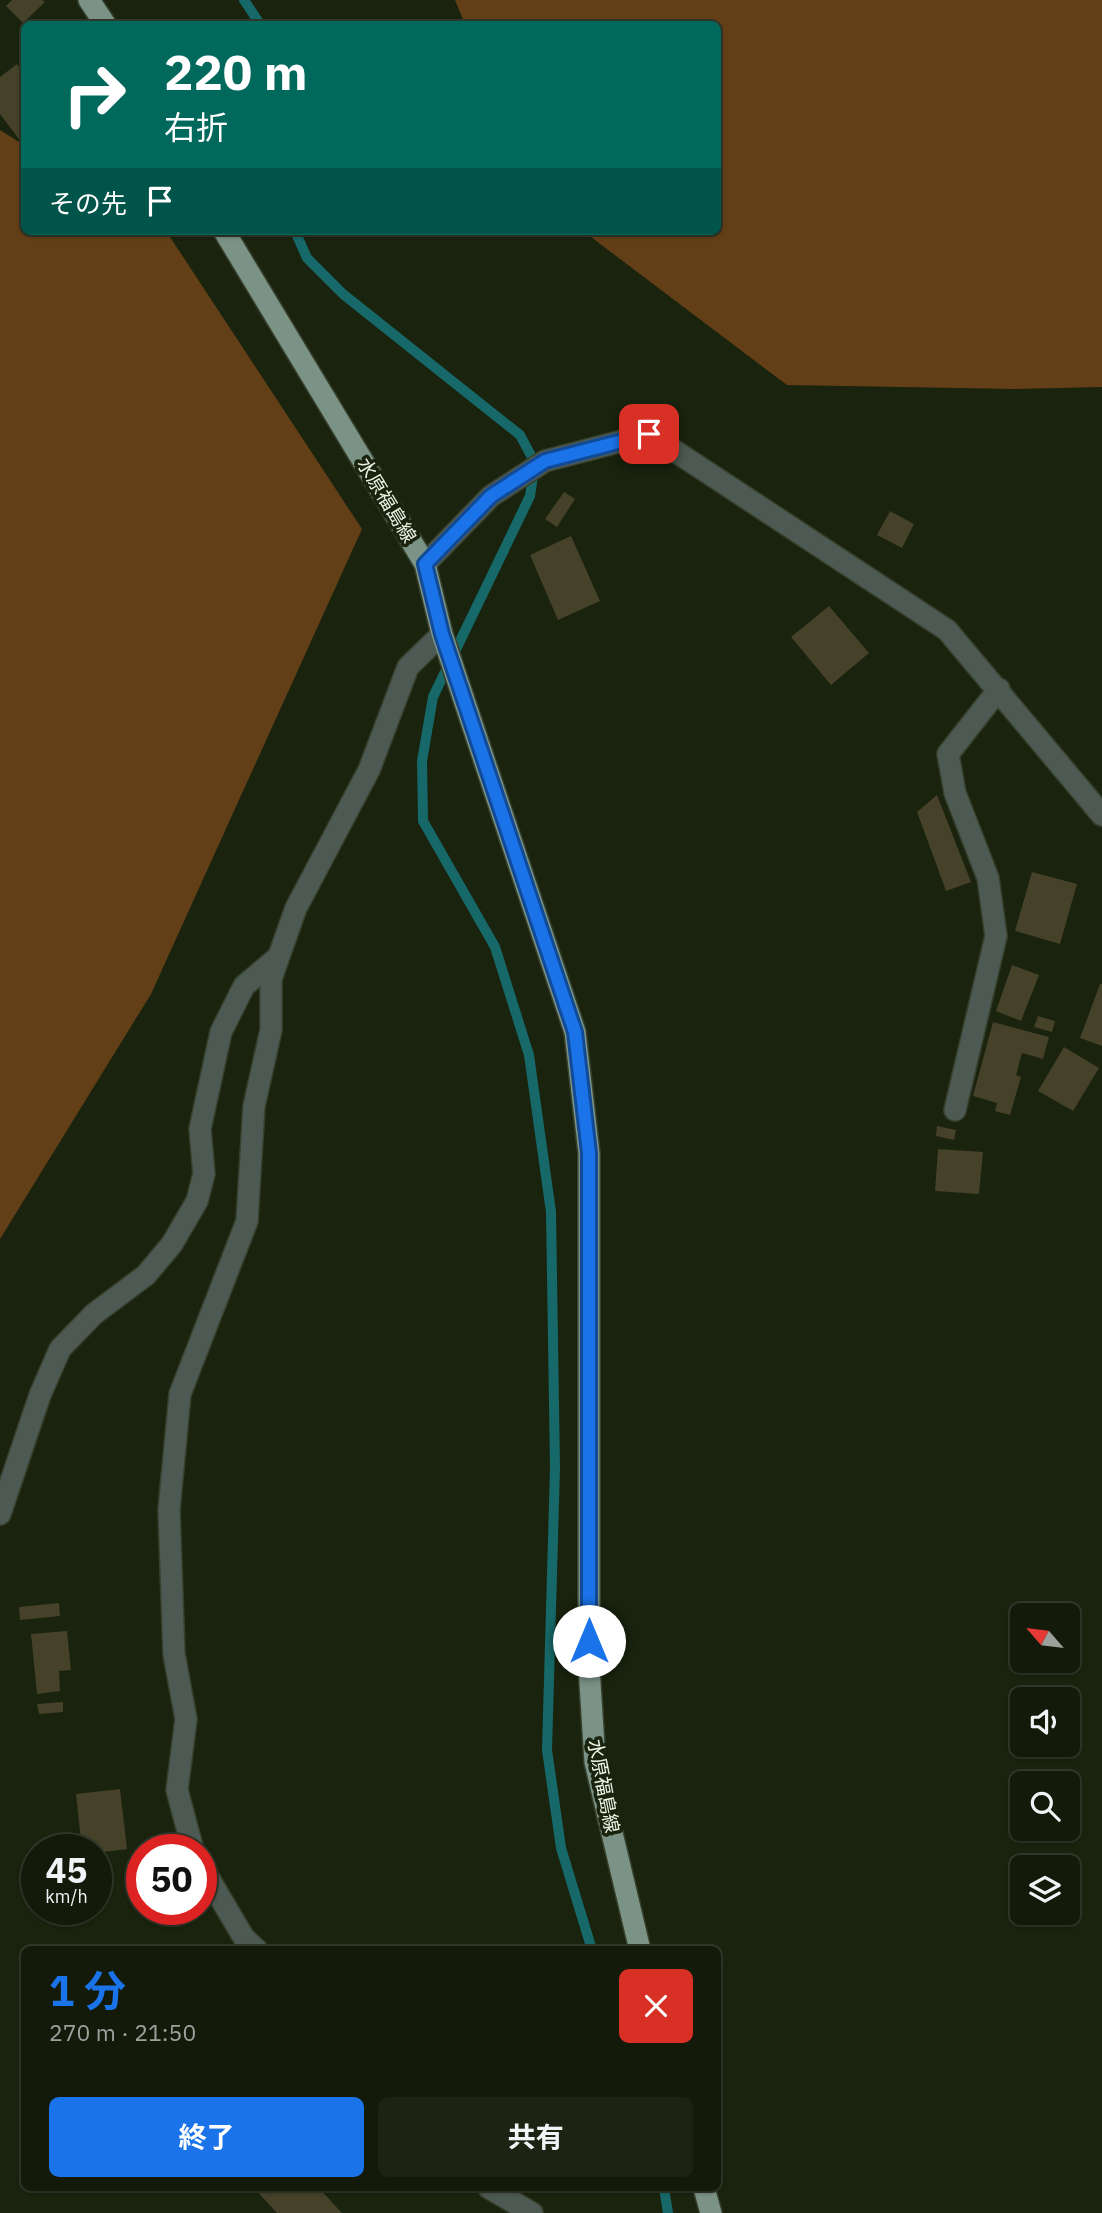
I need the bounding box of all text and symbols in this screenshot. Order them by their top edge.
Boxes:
text: 220 m [164,40,308,103]
icon: right [49,49,140,140]
text: 右折 [164,106,228,148]
icon: arrive [141,182,179,220]
text: その先 [49,186,127,220]
pin [619,404,679,464]
icon: arrive [630,415,668,453]
street label: 水原福島線 [352,453,422,547]
north arrow [1010,1603,1080,1673]
map controls [1010,1603,1080,1925]
position arrow [552,1604,626,1678]
button: sound [1010,1687,1080,1757]
street label: 水原福島線 [583,1737,625,1835]
button: search [1010,1771,1080,1841]
speed limit sign: 50 [126,1834,217,1925]
text: 45 [45,1847,88,1893]
button: layers [1010,1855,1080,1925]
text: km/h [45,1885,88,1908]
text: 1 分 [49,1963,126,2018]
button: close [619,1969,693,2043]
text: 270 m · 21:50 [49,2017,196,2047]
button: 終了 [49,2097,364,2177]
button: 共有 [378,2097,693,2177]

